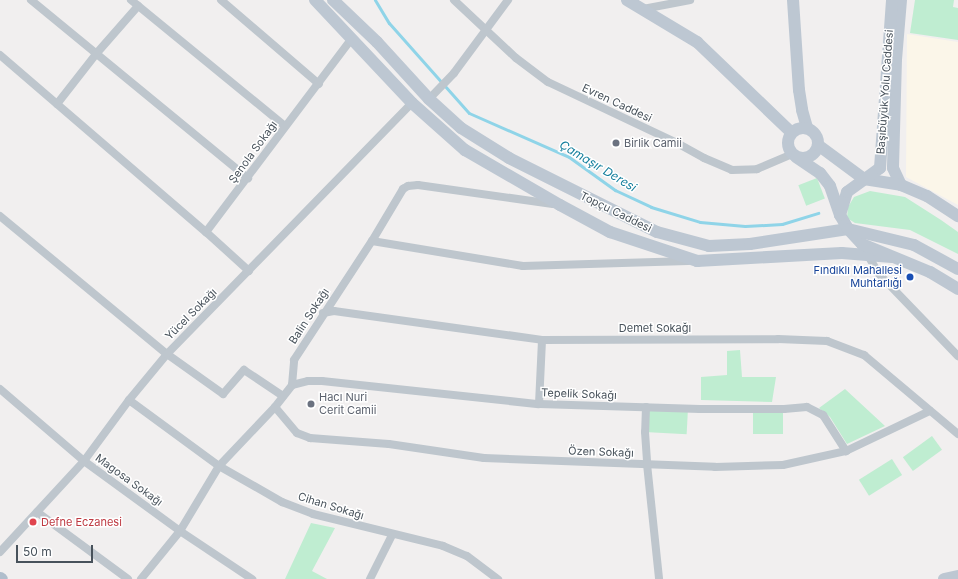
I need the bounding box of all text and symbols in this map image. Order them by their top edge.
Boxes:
street label: Başıbüyük Yolu Caddesi [874,29,896,155]
street label: Evren Caddesi [580,81,654,125]
street label: Şenola Sokağı [226,118,280,186]
place label: Birlik Camii [624,136,682,150]
water label: Çamaşır Deresi [557,137,639,195]
marker: Birlik Camii [611,138,621,148]
street label: Topçu Caddesi [578,189,654,235]
place label: Fındıklı Mahallesi Muhtarlığı [813,264,902,290]
marker: Fındıklı Mahallesi Muhtarlığı [905,272,915,282]
street label: Yücel Sokağı [163,286,219,342]
street label: Balin Sokağı [286,286,332,346]
street label: Demet Sokağı [619,321,691,335]
street label: Tepelik Sokağı [541,386,617,402]
place label: Hacı Nuri Cerit Camii [319,391,376,417]
marker: Hacı Nuri Cerit Camii [306,399,316,409]
street label: Özen Sokağı [568,444,634,460]
street label: Magosa Sokağı [93,451,165,509]
street label: Cihan Sokağı [296,490,366,522]
place label: Defne Eczanesi [41,515,122,529]
marker: Defne Eczanesi [28,517,38,527]
scale bar [18,537,95,563]
text: 50 m [23,544,52,559]

